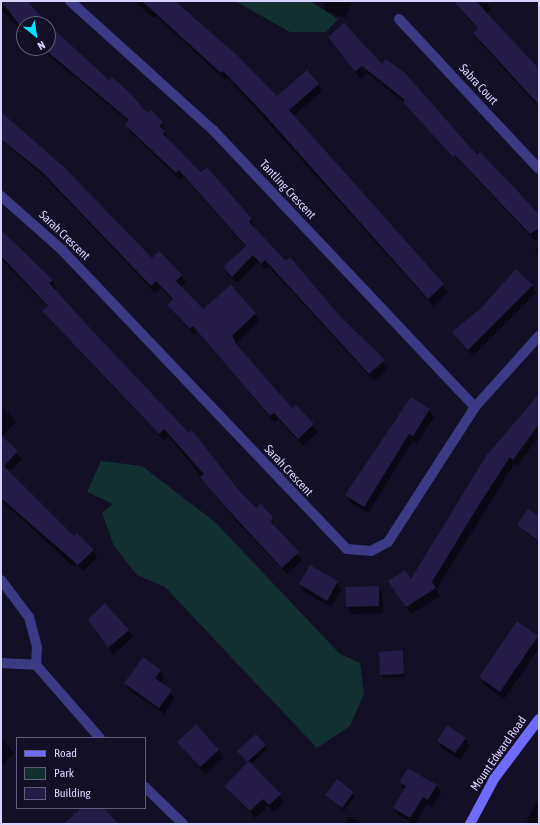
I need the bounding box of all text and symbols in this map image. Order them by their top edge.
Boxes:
north arrow [16,16,56,56]
text: N [36,39,47,52]
street label: Sabra Court [455,62,501,108]
street label: Tantling Crescent [256,157,318,223]
street label: Sarah Crescent [36,208,92,264]
street label: Sarah Crescent [261,442,315,500]
street label: Mount Edward Road [468,714,530,794]
legend [16,737,146,809]
text: Road [54,746,77,760]
text: Park [54,766,74,780]
text: Building [54,786,91,800]

